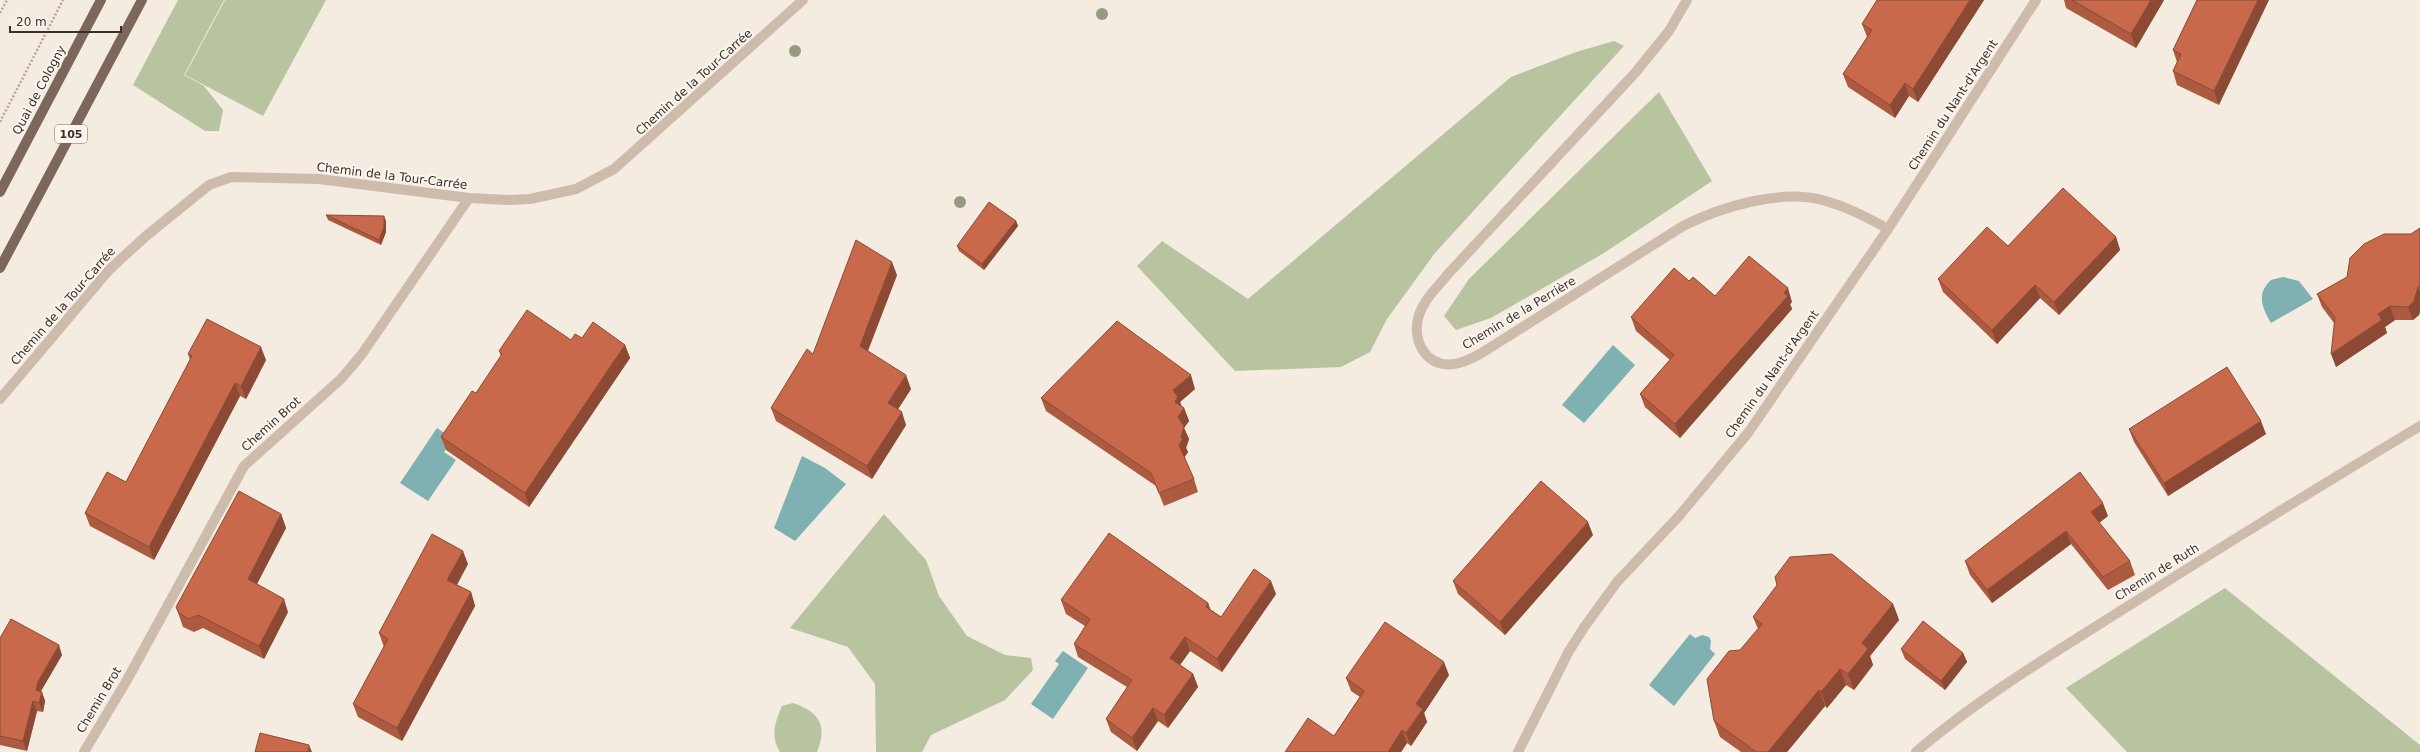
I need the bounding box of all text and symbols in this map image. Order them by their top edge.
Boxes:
scale bar [10,8,121,34]
text: 20 m [16,15,47,29]
street label: Chemin de la Tour-Carrée [633,26,755,138]
street label: Chemin du Nant-d'Argent [1905,37,2001,173]
street label: Quai de Cologny [10,43,68,137]
road number: 105 [55,125,87,143]
street label: Chemin de la Tour-Carrée [316,160,468,192]
street label: Chemin de la Tour-Carrée [8,244,118,368]
street label: Chemin de la Perrière [1460,274,1578,352]
street label: Chemin du Nant-d'Argent [1722,307,1822,441]
street label: Chemin Brot [239,394,304,454]
street label: Chemin de Ruth [2112,541,2202,603]
street label: Chemin Brot [74,664,124,736]

